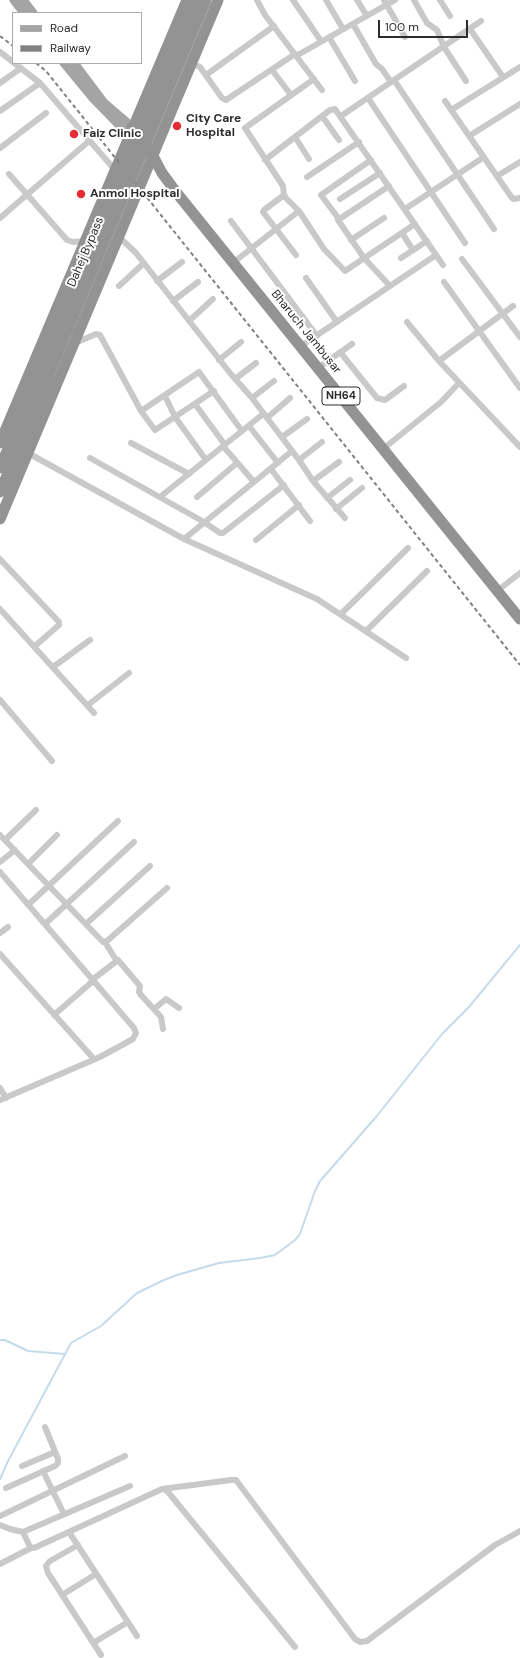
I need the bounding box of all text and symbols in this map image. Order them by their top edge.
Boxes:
legend [12,12,142,64]
scale bar [380,12,470,38]
text: 100 m [385,19,419,35]
text: Road [50,20,78,36]
text: Railway [50,40,91,56]
place label: City Care Hospital [186,112,241,140]
marker: City Care Hospital [171,120,183,132]
place label: Faiz Clinic [83,127,141,141]
marker: Faiz Clinic [68,128,80,140]
place label: Anmol Hospital [90,187,179,201]
marker: Anmol Hospital [75,188,87,200]
street label: Dahej Bypass [65,215,107,289]
street label: Bharuch Jambusar [268,287,344,377]
road number: NH64 [322,387,360,405]

